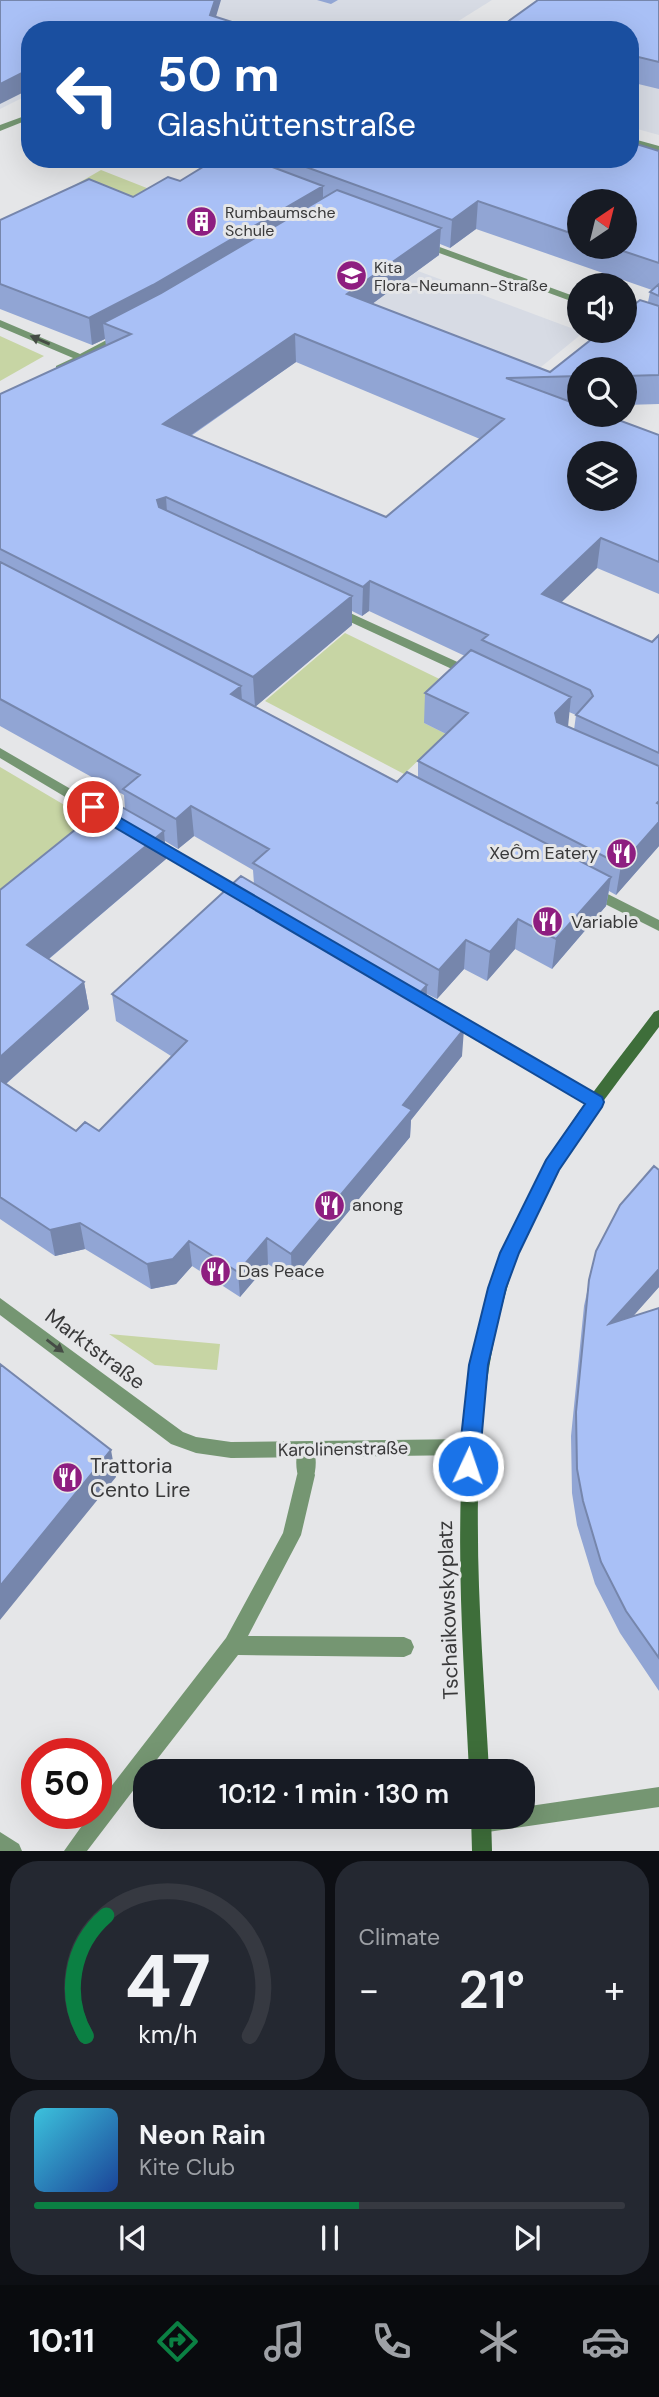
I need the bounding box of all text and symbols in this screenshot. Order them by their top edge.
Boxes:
text: 50 m [157,42,280,106]
icon: left [42,49,133,140]
text: Glashüttenstraße [157,104,416,146]
north arrow [567,189,637,259]
map controls [567,189,637,511]
place label: Rumbaumsche Schule [225,202,336,241]
building icon: Rumbaumsche Schule [185,204,219,238]
place label: Kita Flora-Neumann-Straße [374,257,548,296]
school or university icon: Kita Flora-Neumann-Straße [334,259,368,293]
button: sound [567,273,637,343]
one-way arrow [29,335,50,346]
button: search [567,357,637,427]
button: layers [567,441,637,511]
pin [63,777,123,837]
icon: arrive [74,788,112,826]
restaurant icon: XeÔm Eatery [604,836,638,870]
place label: XeÔm Eatery [489,841,598,865]
restaurant icon: Variable [531,905,565,939]
place label: Variable [571,910,638,934]
restaurant icon: anong [312,1188,346,1222]
place label: anong [352,1193,403,1217]
restaurant icon: Das Peace [198,1254,232,1288]
place label: Das Peace [238,1259,324,1283]
street label: Marktstraße [39,1302,151,1396]
one-way arrow [45,1339,63,1354]
position arrow [431,1429,505,1503]
street label: Karolinenstraße [278,1436,408,1462]
place label: Trattoria Cento Lire [90,1452,190,1504]
restaurant icon: Trattoria Cento Lire [50,1461,84,1495]
street label: Tschaikowskyplatz [431,1520,465,1700]
speed limit sign: 50 [21,1738,112,1829]
text: 10:12 · 1 min · 130 m [219,1777,449,1811]
text: Climate [359,1922,440,1952]
text: 47 [124,1935,210,2030]
text: 21° [458,1956,525,2024]
text: − [359,1965,379,2015]
text: + [604,1965,625,2015]
text: km/h [138,2018,197,2051]
text: Neon Rain [139,2118,266,2152]
text: Kite Club [139,2152,235,2182]
icon: previous [114,2219,152,2257]
icon: pause [311,2219,349,2257]
icon: next [508,2219,546,2257]
icon: directions [153,2317,202,2366]
icon: music [260,2317,309,2366]
icon: phone [367,2317,416,2366]
icon: climate [474,2317,523,2366]
icon: car [581,2317,630,2366]
text: 10:11 [29,2320,95,2362]

